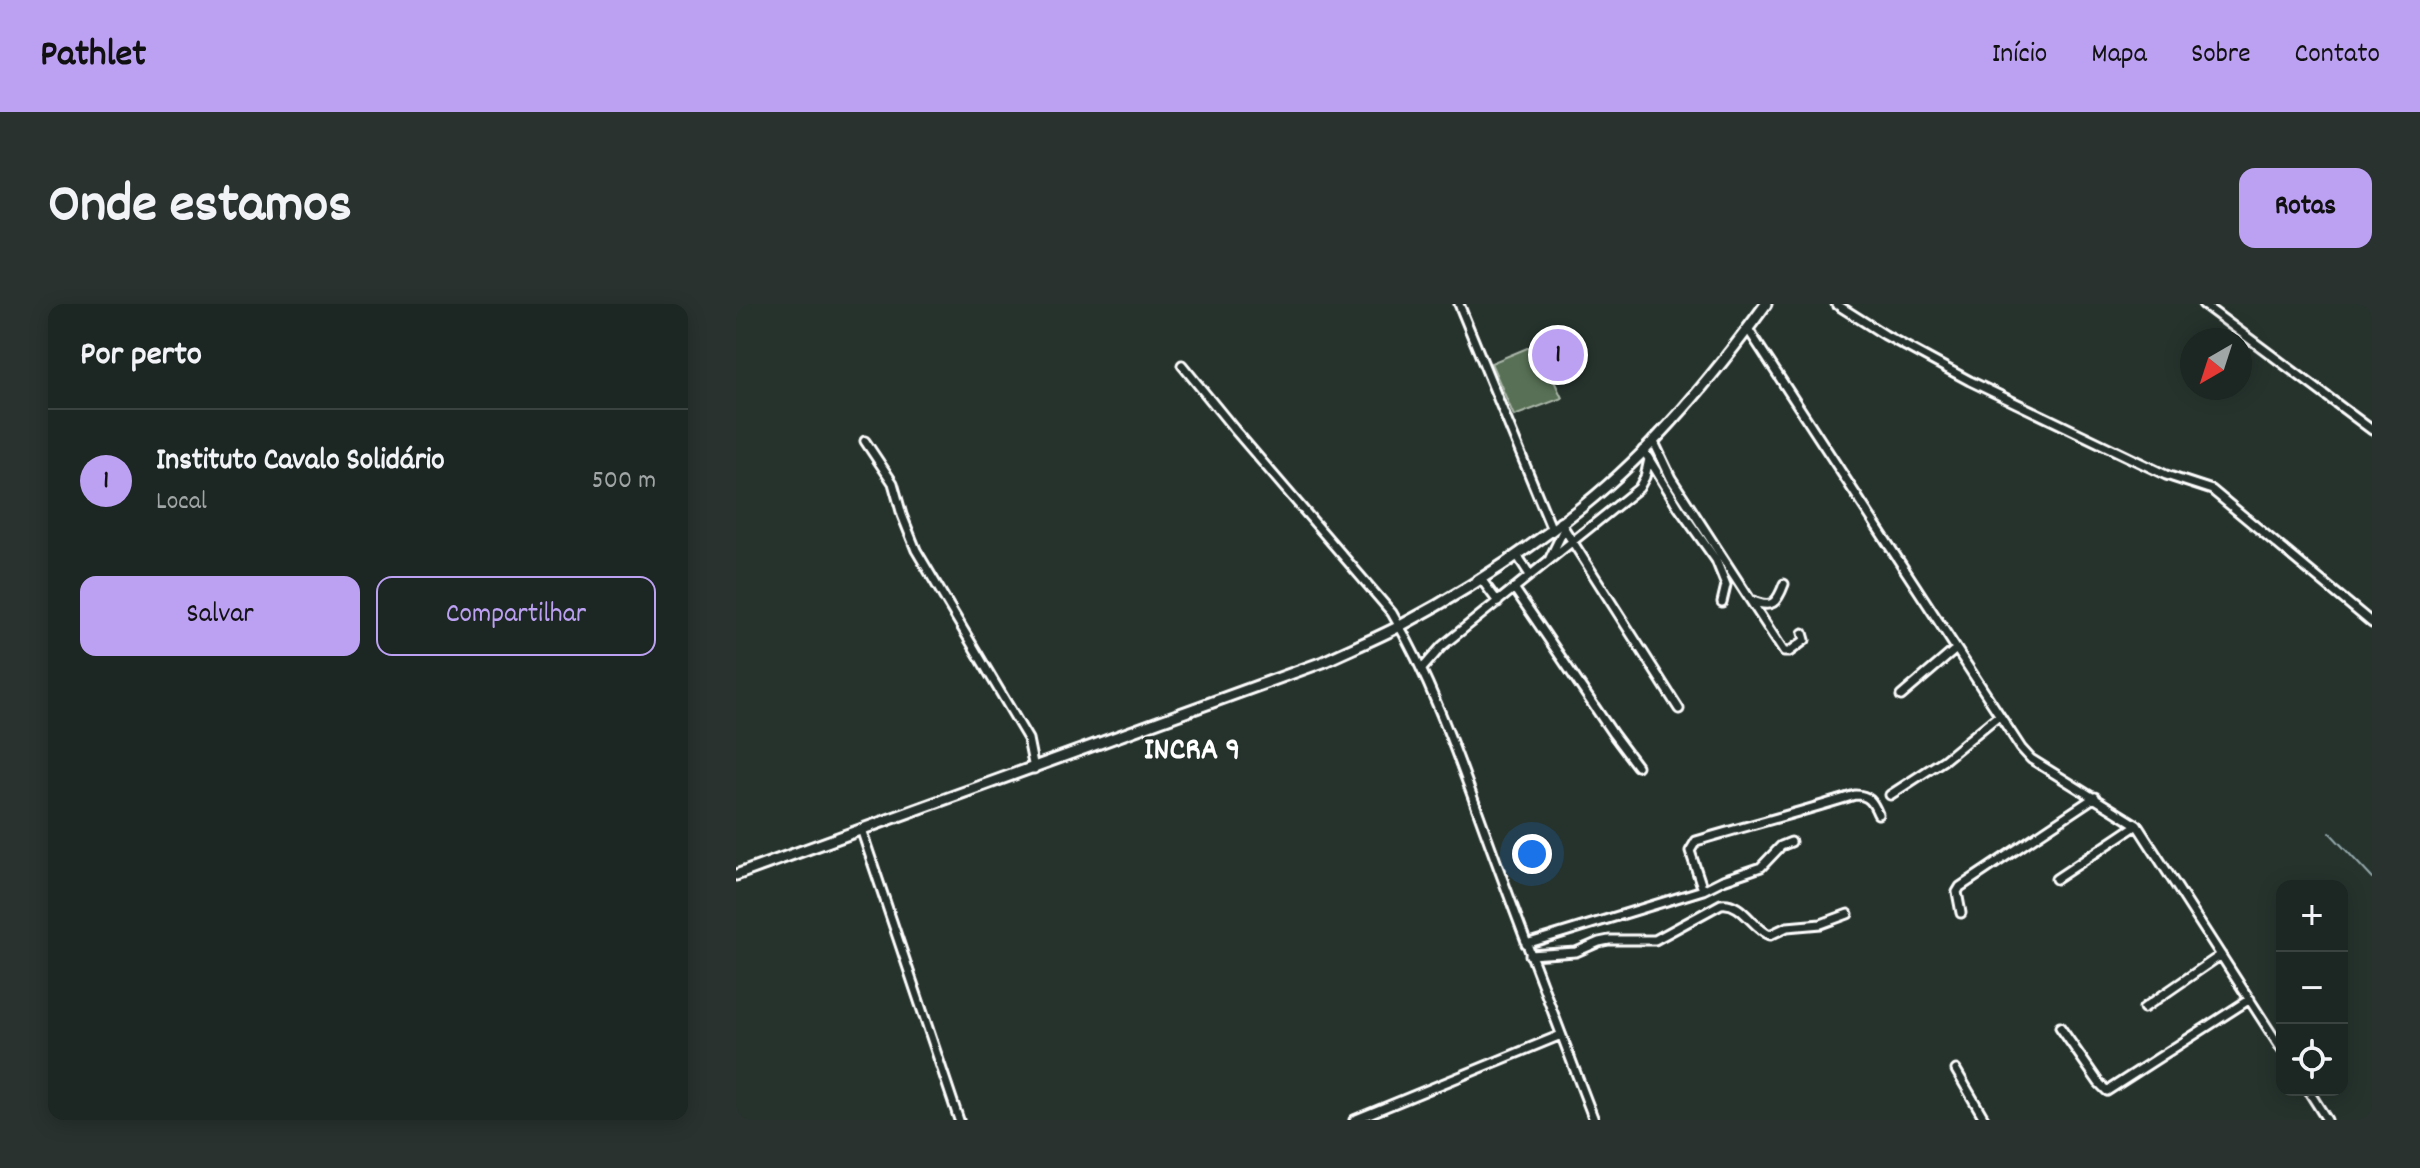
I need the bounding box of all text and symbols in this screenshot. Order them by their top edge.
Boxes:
text: Pathlet [40,29,146,84]
text: Início [1992,36,2047,76]
text: Mapa [2091,36,2147,76]
text: Sobre [2191,36,2251,76]
text: Contato [2295,36,2380,76]
text: Onde estamos [48,168,352,248]
button: Rotas [2239,168,2372,248]
pin: 1 [1532,325,1584,385]
north arrow [2180,328,2252,400]
text: Por perto [80,332,202,381]
text: Instituto Cavalo Solidário [156,441,445,484]
text: 1 [103,463,109,500]
text: 500 m [592,463,656,500]
text: Local [156,484,207,521]
button: Salvar [80,576,360,656]
button: Compartilhar [376,576,656,656]
district label: INCRA 9 [1144,729,1240,775]
your location [1512,834,1552,874]
map controls [2276,880,2348,1096]
button: + [2276,880,2348,952]
button: − [2276,952,2348,1024]
button: locate [2276,1024,2348,1096]

